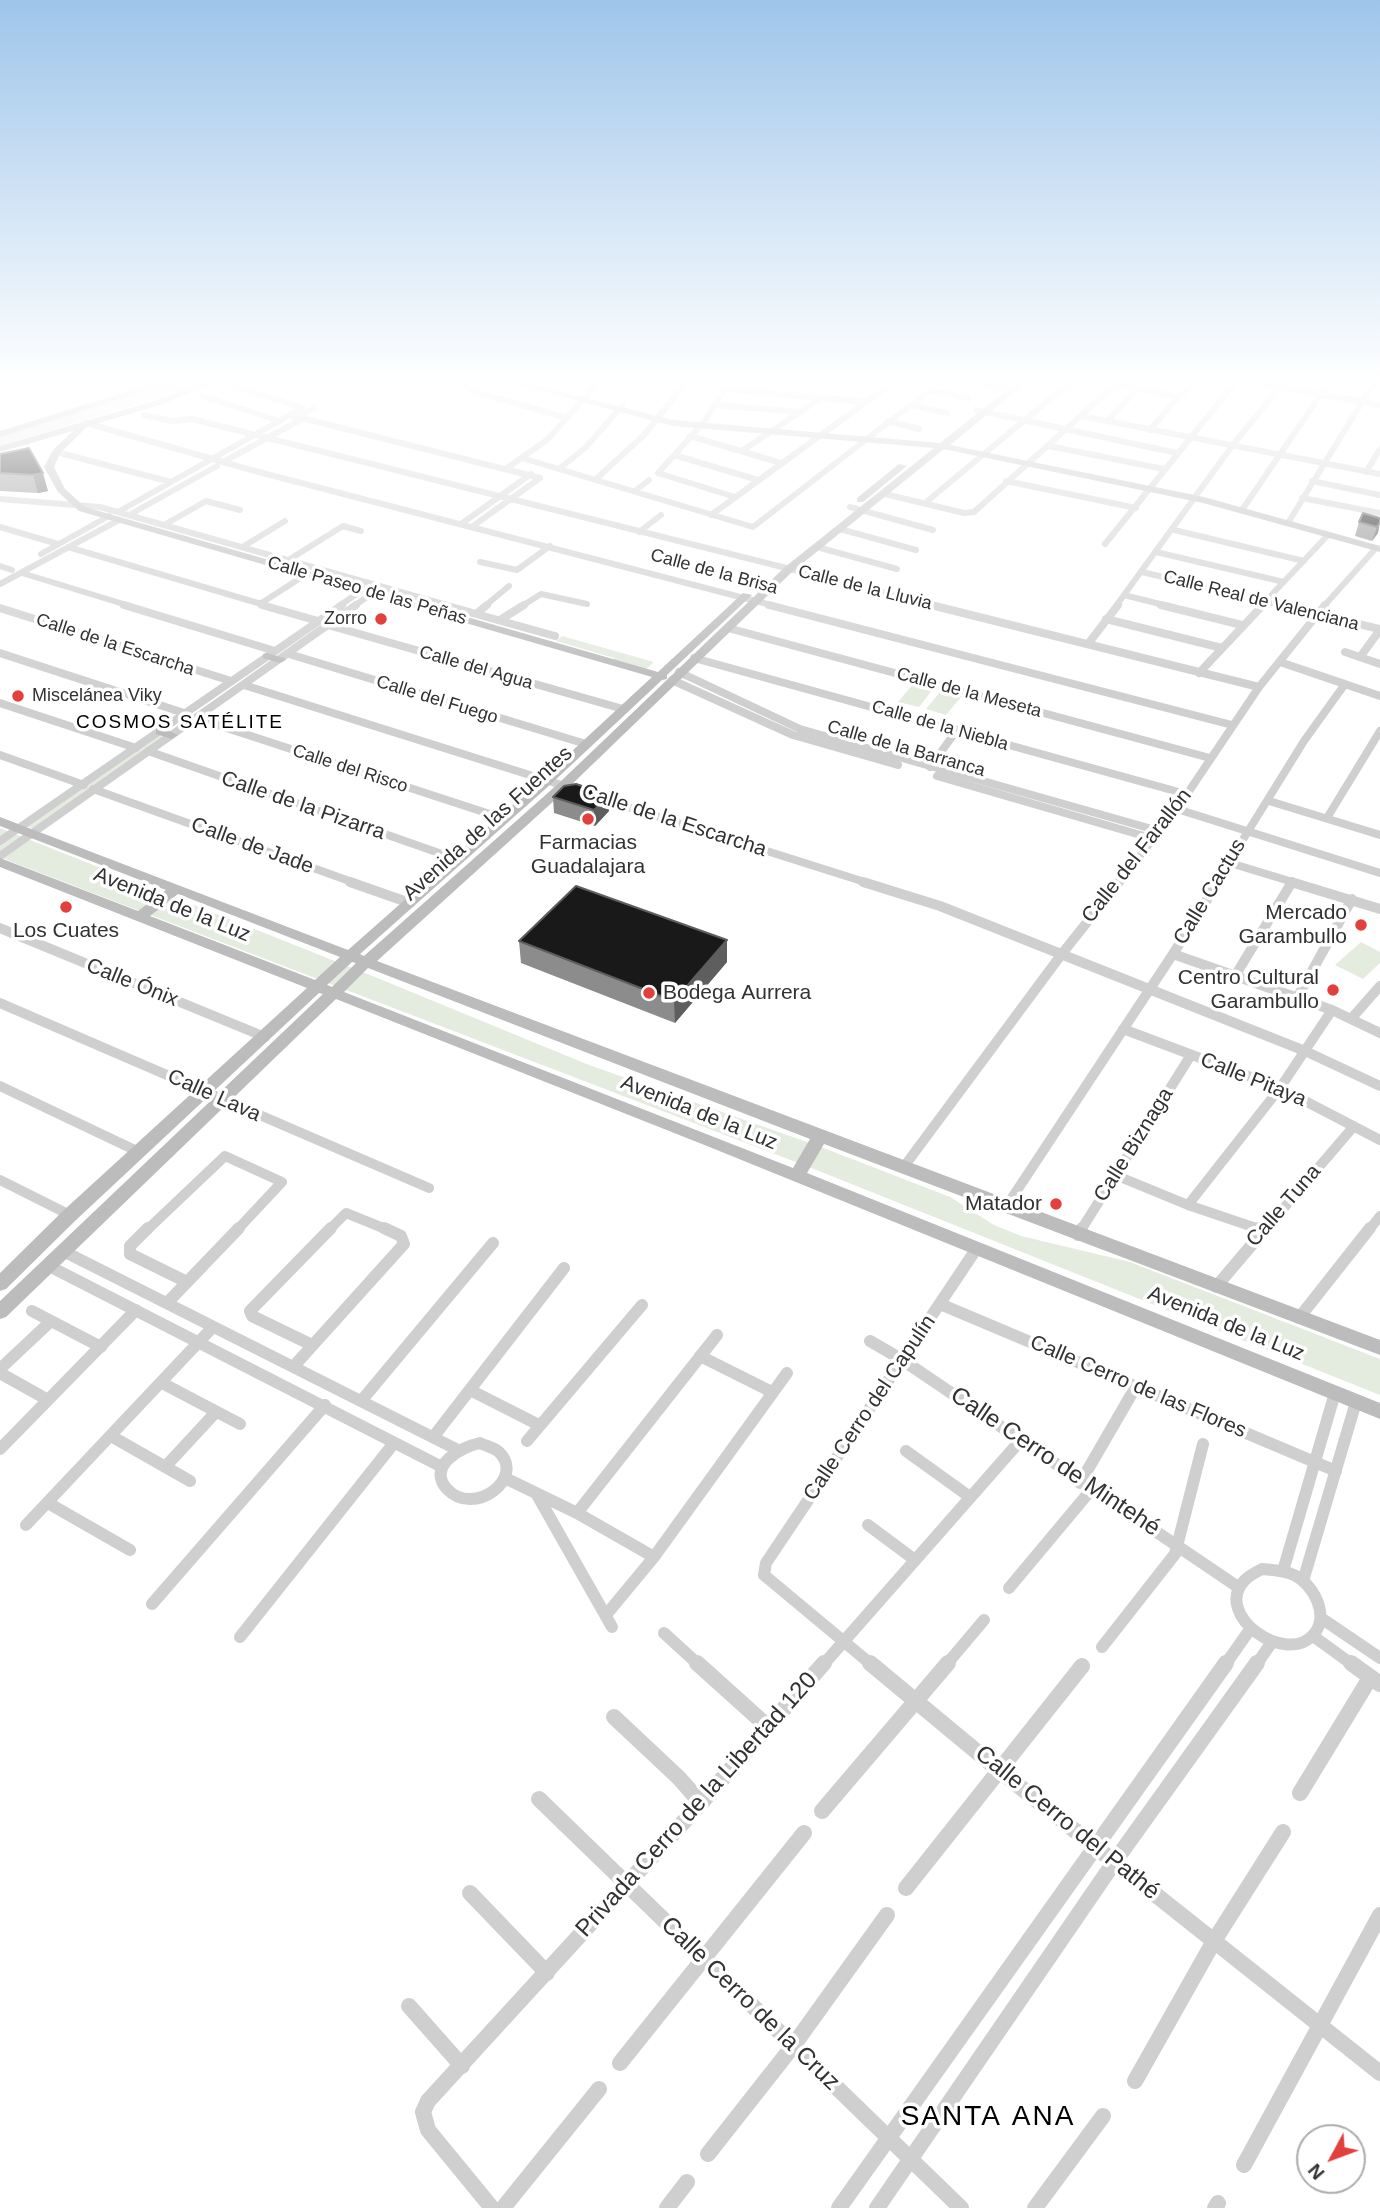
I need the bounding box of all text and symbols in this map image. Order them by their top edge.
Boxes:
street label: Calle de la Brisa [648,545,780,599]
street label: Calle Paseo de las Peñas [265,552,469,630]
street label: Calle de la Lluvia [796,561,934,615]
street label: Calle Real de Valenciana [1161,566,1361,636]
place label: Zorro [324,608,367,630]
street label: Calle de la Escarcha [33,609,197,681]
marker: Zorro [373,611,389,627]
street label: Calle del Agua [417,641,535,695]
street label: Calle de la Meseta [894,663,1044,723]
street label: Calle del Fuego [374,671,500,729]
place label: Miscelánea Viky [32,685,162,707]
marker: Miscelánea Viky [10,688,26,704]
street label: Calle de la Niebla [869,696,1011,756]
district label: COSMOS SATÉLITE [78,712,282,734]
street label: Calle de la Barranca [825,716,987,782]
street label: Calle del Risco [290,740,410,798]
street label: Avenida de las Fuentes [398,741,578,907]
street label: Calle de la Pizarra [218,766,388,846]
street label: Calle de la Escarcha [579,779,769,863]
street label: Calle del Farallón [1077,784,1197,928]
marker: Farmacias Guadalajara [580,811,596,827]
street label: Calle de Jade [187,812,317,880]
place label: Farmacias Guadalajara [531,830,645,880]
street label: Calle Cactus [1169,834,1251,950]
street label: Avenida de la Luz [90,862,254,948]
marker: Los Cuates [58,899,74,915]
place label: Mercado Garambullo [1238,900,1347,950]
marker: Mercado Garambullo [1353,917,1369,933]
place label: Los Cuates [13,918,119,944]
street label: Calle Ónix [82,953,182,1013]
place label: Centro Cultural Garambullo [1178,965,1319,1015]
place label: Bodega Aurrera [663,980,811,1006]
marker: Centro Cultural Garambullo [1325,982,1341,998]
marker: Bodega Aurrera [641,985,657,1001]
street label: Calle Pitaya [1196,1047,1310,1113]
street label: Calle Lava [164,1064,264,1128]
street label: Avenida de la Luz [617,1070,781,1156]
street label: Calle Biznaga [1089,1083,1179,1207]
street label: Calle Tuna [1241,1160,1327,1252]
place label: Matador [965,1191,1042,1217]
marker: Matador [1048,1196,1064,1212]
street label: Avenida de la Luz [1144,1281,1308,1367]
street label: Calle Cerro del Capulín [799,1310,941,1506]
street label: Calle Cerro de las Flores [1026,1330,1250,1444]
street label: Calle Cerro de Mintehé [945,1381,1165,1543]
street label: Privada Cerro de la Libertad 120 [570,1666,824,1944]
street label: Calle Cerro del Pathé [969,1740,1165,1906]
street label: Calle Cerro de la Cruz [655,1911,845,2097]
district label: SANTA ANA [902,2100,1074,2134]
north arrow [1296,2124,1366,2194]
text: N [1304,2160,1329,2184]

